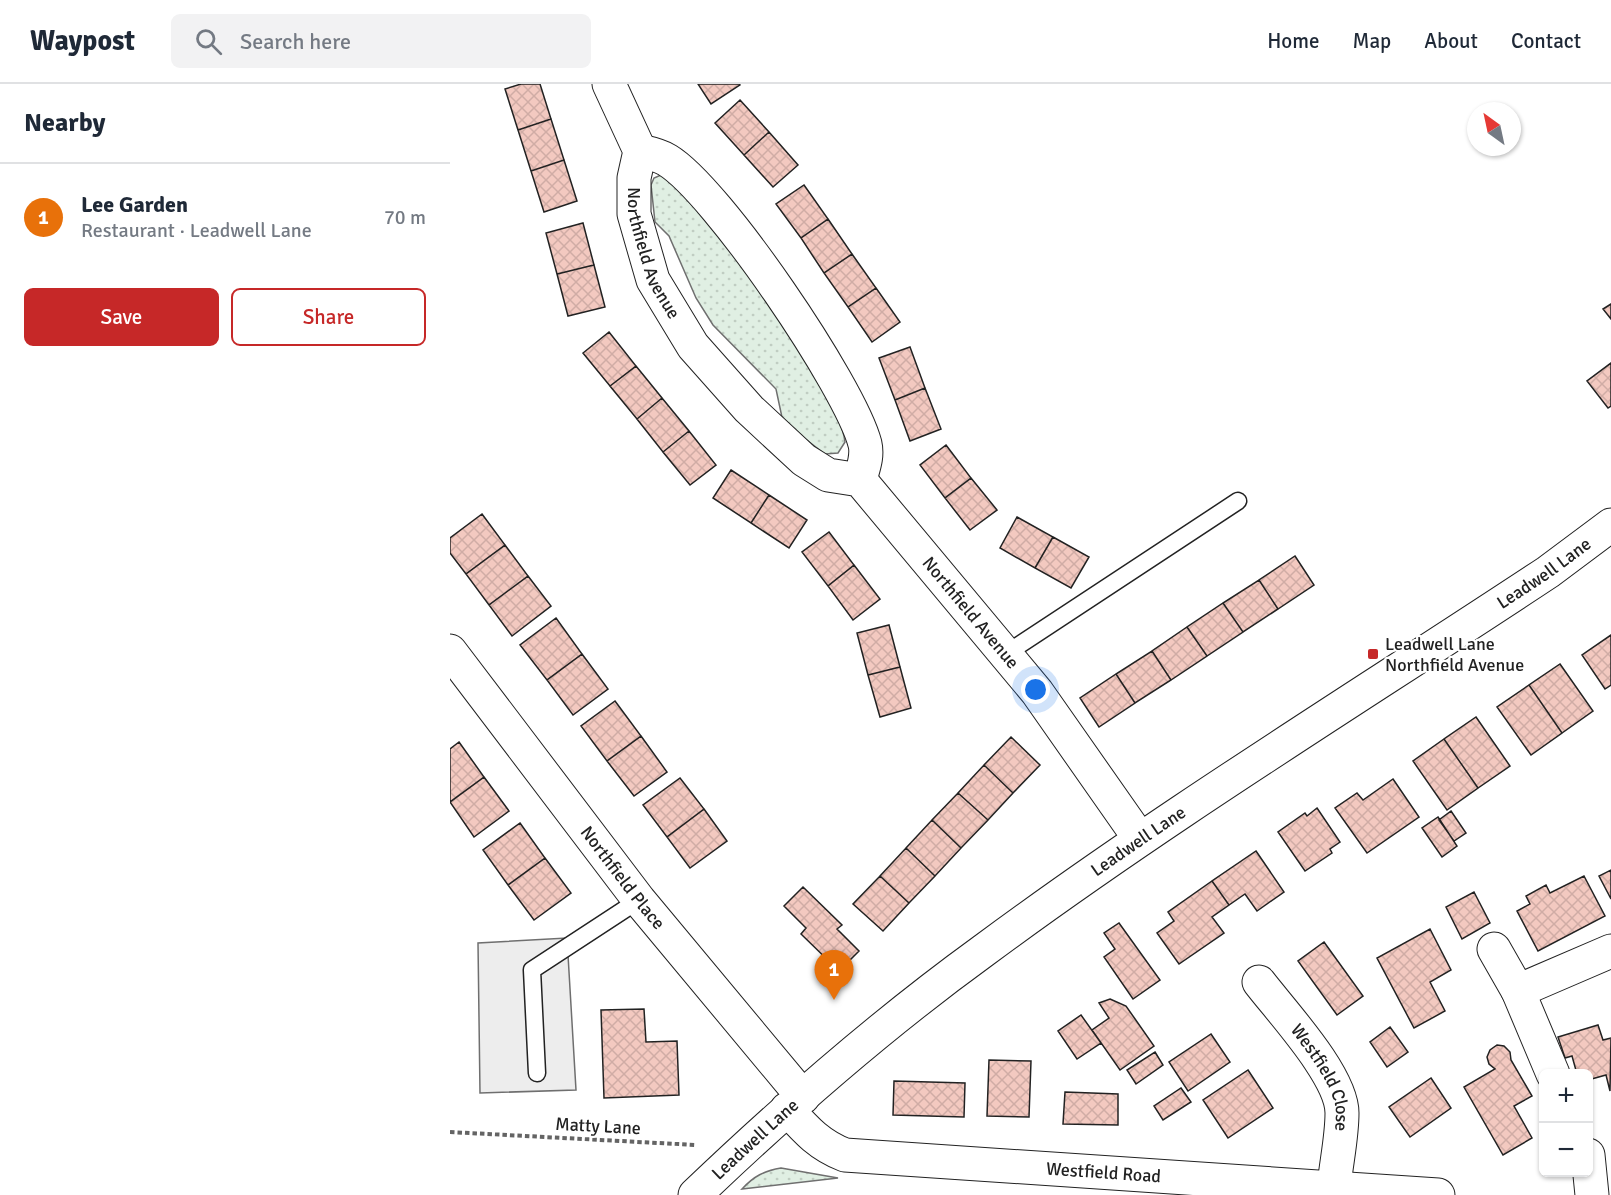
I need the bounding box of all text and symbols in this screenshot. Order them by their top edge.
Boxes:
search box [171,14,591,68]
text: Waypost [30,24,135,58]
icon: search [192,25,225,58]
text: Search here [240,28,351,55]
text: Home [1267,28,1320,54]
text: Map [1353,28,1391,54]
text: About [1424,28,1478,54]
text: Contact [1511,28,1581,54]
north arrow [1467,102,1521,156]
text: Nearby [24,107,105,139]
street label: Northfield Avenue [623,187,685,323]
text: Lee Garden [81,191,188,218]
text: 1 [38,205,49,230]
text: 70 m [384,205,426,230]
text: Restaurant · Leadwell Lane [81,218,312,243]
button: Save [24,288,219,346]
button: Share [231,288,426,346]
street label: Leadwell Lane [1493,533,1595,614]
street label: Northfield Avenue [918,552,1024,673]
place label: Leadwell Lane Northfield Avenue [1385,633,1524,676]
marker: Leadwell Lane Northfield Avenue [1366,647,1380,661]
your location [1021,675,1050,704]
street label: Leadwell Lane [1087,801,1190,881]
street label: Northfield Place [576,822,670,934]
pin: 1 [814,950,854,1000]
street label: Westfield Close [1286,1019,1353,1132]
map controls [1539,1069,1593,1177]
button: + [1539,1069,1593,1123]
street label: Leadwell Lane [707,1094,803,1184]
street label: Matty Lane [555,1113,641,1139]
button: − [1539,1123,1593,1177]
street label: Westfield Road [1046,1158,1162,1187]

